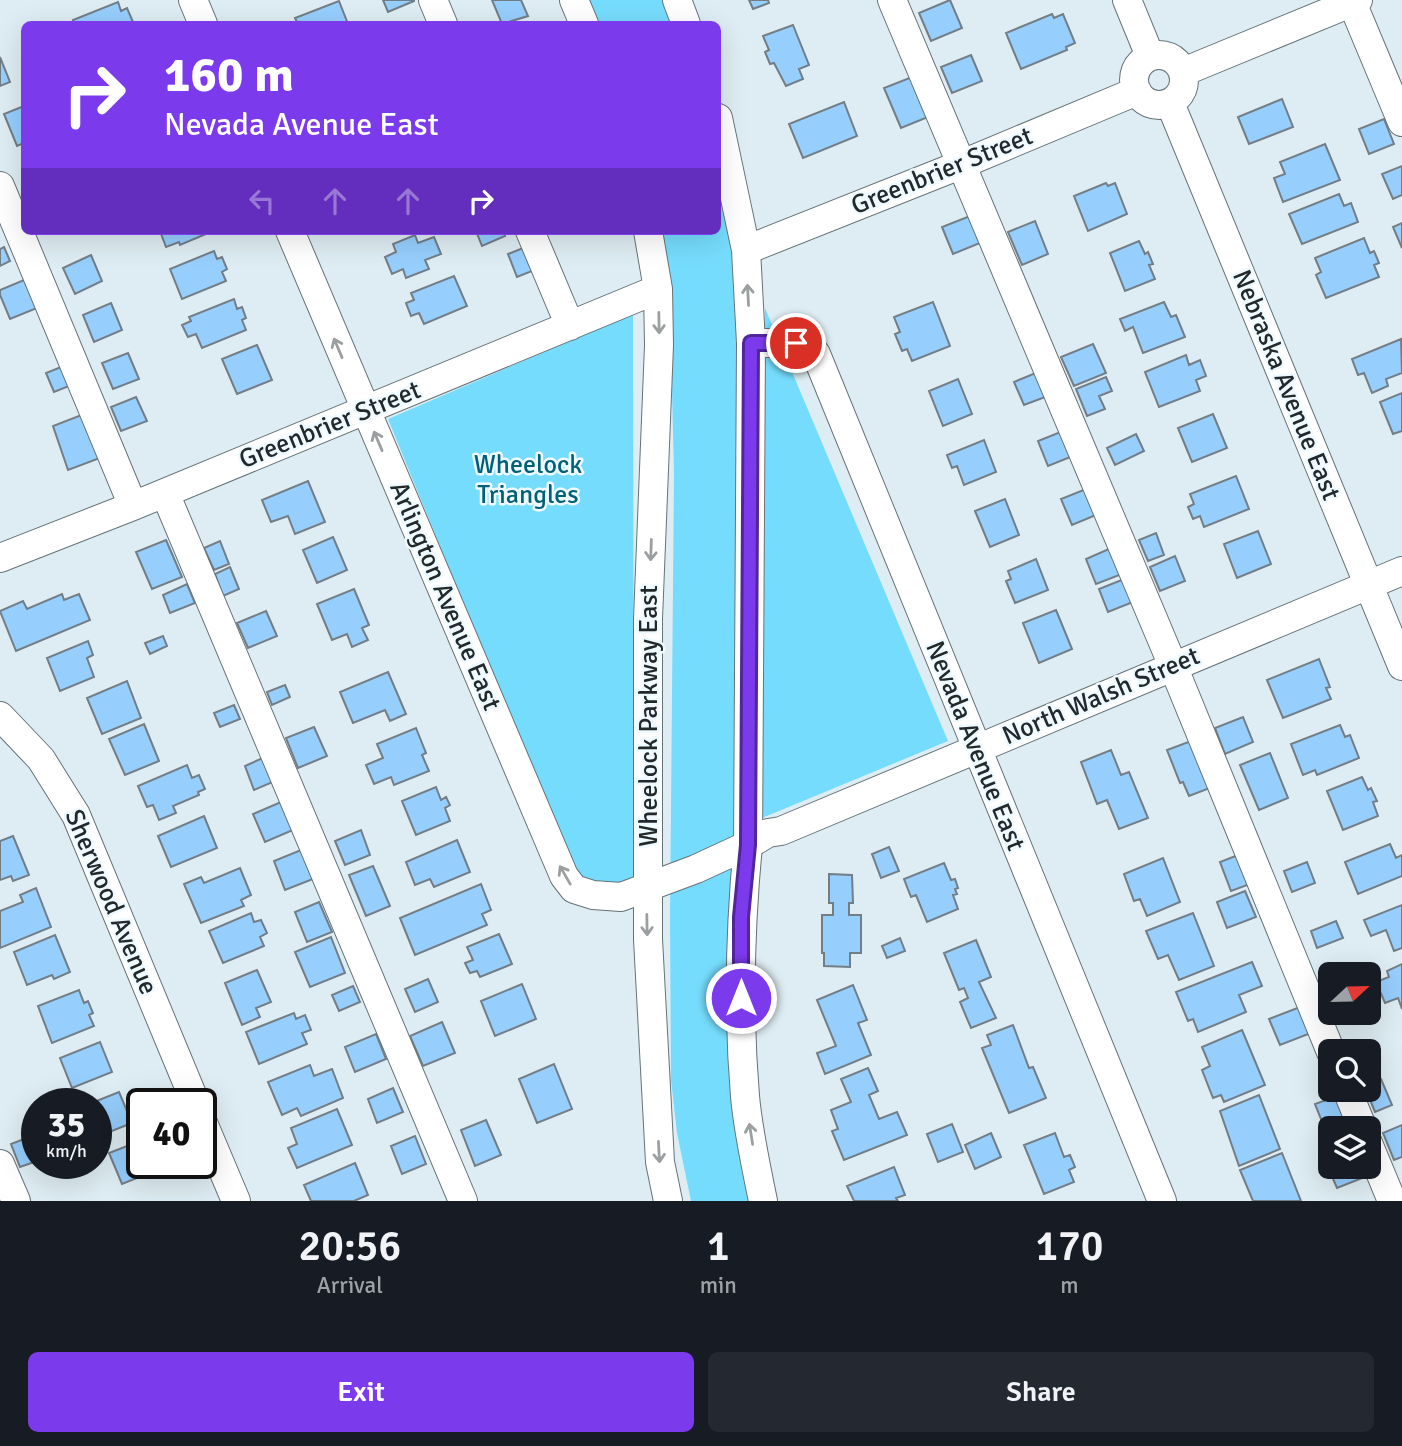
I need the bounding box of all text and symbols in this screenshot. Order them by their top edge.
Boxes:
text: 160 m [164,45,294,105]
icon: right [49,49,140,140]
text: Nevada Avenue East [164,105,439,144]
street label: Greenbrier Street [847,120,1037,222]
icon: left [243,182,281,220]
icon: ahead [316,182,354,220]
icon: ahead [389,182,427,220]
icon: right [462,182,500,220]
street label: Nebraska Avenue East [1225,265,1347,505]
one-way arrow [741,284,754,307]
one-way arrow [652,311,665,334]
pin [766,313,826,373]
icon: arrive [777,324,815,362]
one-way arrow [331,337,344,359]
street label: Greenbrier Street [235,374,425,476]
one-way arrow [371,430,384,452]
park label: Wheelock Triangles [474,449,582,511]
street label: Arlington Avenue East [382,477,508,715]
one-way arrow [644,538,658,561]
street label: Wheelock Parkway East [633,585,665,847]
street label: Nevada Avenue East [918,637,1032,855]
street label: North Walsh Street [998,640,1204,752]
street label: Sherwood Avenue [58,805,164,999]
one-way arrow [558,865,572,885]
one-way arrow [641,913,654,936]
position arrow [704,961,778,1035]
north arrow [1318,962,1381,1026]
map controls [1318,962,1381,1179]
button: search [1318,1039,1381,1102]
speed limit sign: 40 [126,1088,217,1179]
text: 35 [48,1103,85,1146]
button: layers [1318,1116,1381,1179]
one-way arrow [744,1123,757,1146]
text: km/h [46,1140,87,1162]
one-way arrow [653,1140,666,1163]
text: 20:56 [299,1221,401,1272]
text: 1 [707,1221,730,1272]
text: 170 [1035,1221,1103,1272]
text: Arrival [317,1271,383,1300]
text: min [700,1271,737,1300]
text: m [1060,1271,1079,1300]
button: Exit [28,1352,694,1432]
button: Share [708,1352,1374,1432]

